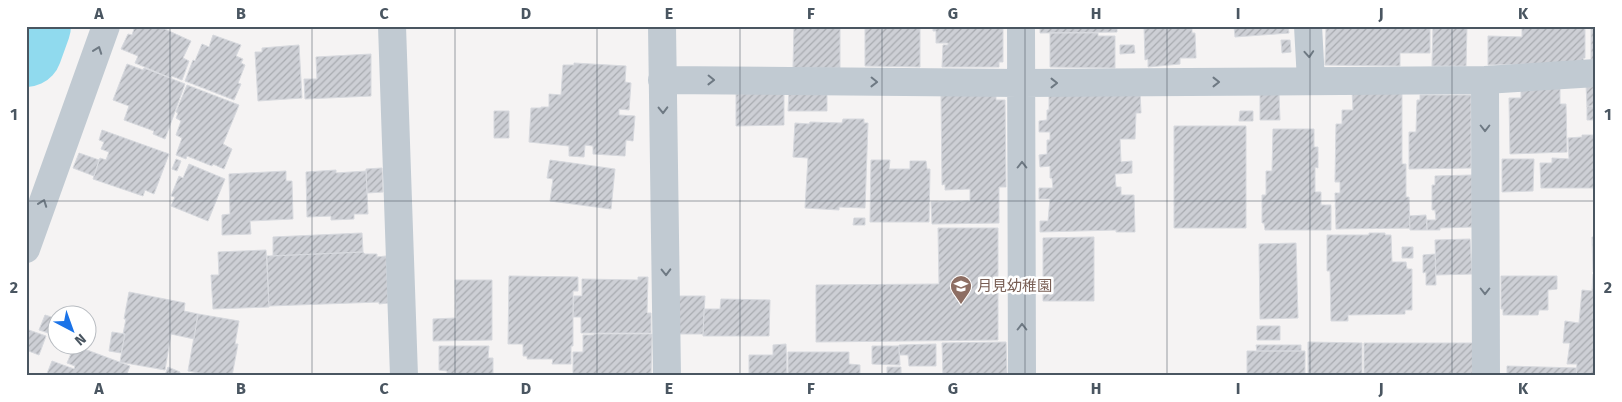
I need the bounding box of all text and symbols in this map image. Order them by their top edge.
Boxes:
text: A [93,4,104,23]
text: B [236,4,246,23]
text: C [379,4,389,23]
text: D [521,4,531,23]
text: E [665,4,673,23]
text: F [807,4,815,23]
text: G [948,4,958,23]
text: H [1091,4,1101,23]
text: I [1236,4,1240,23]
text: J [1377,4,1384,23]
text: K [1518,4,1529,23]
one-way arrow [92,47,102,55]
one-way arrow [1304,50,1315,58]
one-way arrow [707,75,715,86]
one-way arrow [870,77,878,87]
one-way arrow [1212,77,1220,87]
one-way arrow [1050,78,1058,88]
text: 1 [10,105,18,124]
text: 1 [1604,105,1612,124]
one-way arrow [658,106,668,114]
one-way arrow [1480,125,1490,133]
one-way arrow [1017,160,1027,168]
one-way arrow [37,200,47,208]
one-way arrow [660,269,671,277]
school or university icon: 月見幼稚園 [949,274,973,305]
place label: 月見幼稚園 [977,277,1052,295]
text: 2 [10,278,18,297]
text: 2 [1604,278,1612,297]
one-way arrow [1480,287,1491,295]
north arrow [48,304,98,354]
one-way arrow [1017,323,1027,330]
text: N [71,330,89,349]
text: A [93,379,104,398]
text: B [236,379,246,398]
text: C [379,379,389,398]
text: D [521,379,531,398]
text: E [665,379,673,398]
text: F [807,379,815,398]
text: G [948,379,958,398]
text: H [1091,379,1101,398]
text: I [1236,379,1240,398]
text: J [1377,379,1384,398]
text: K [1518,379,1529,398]

